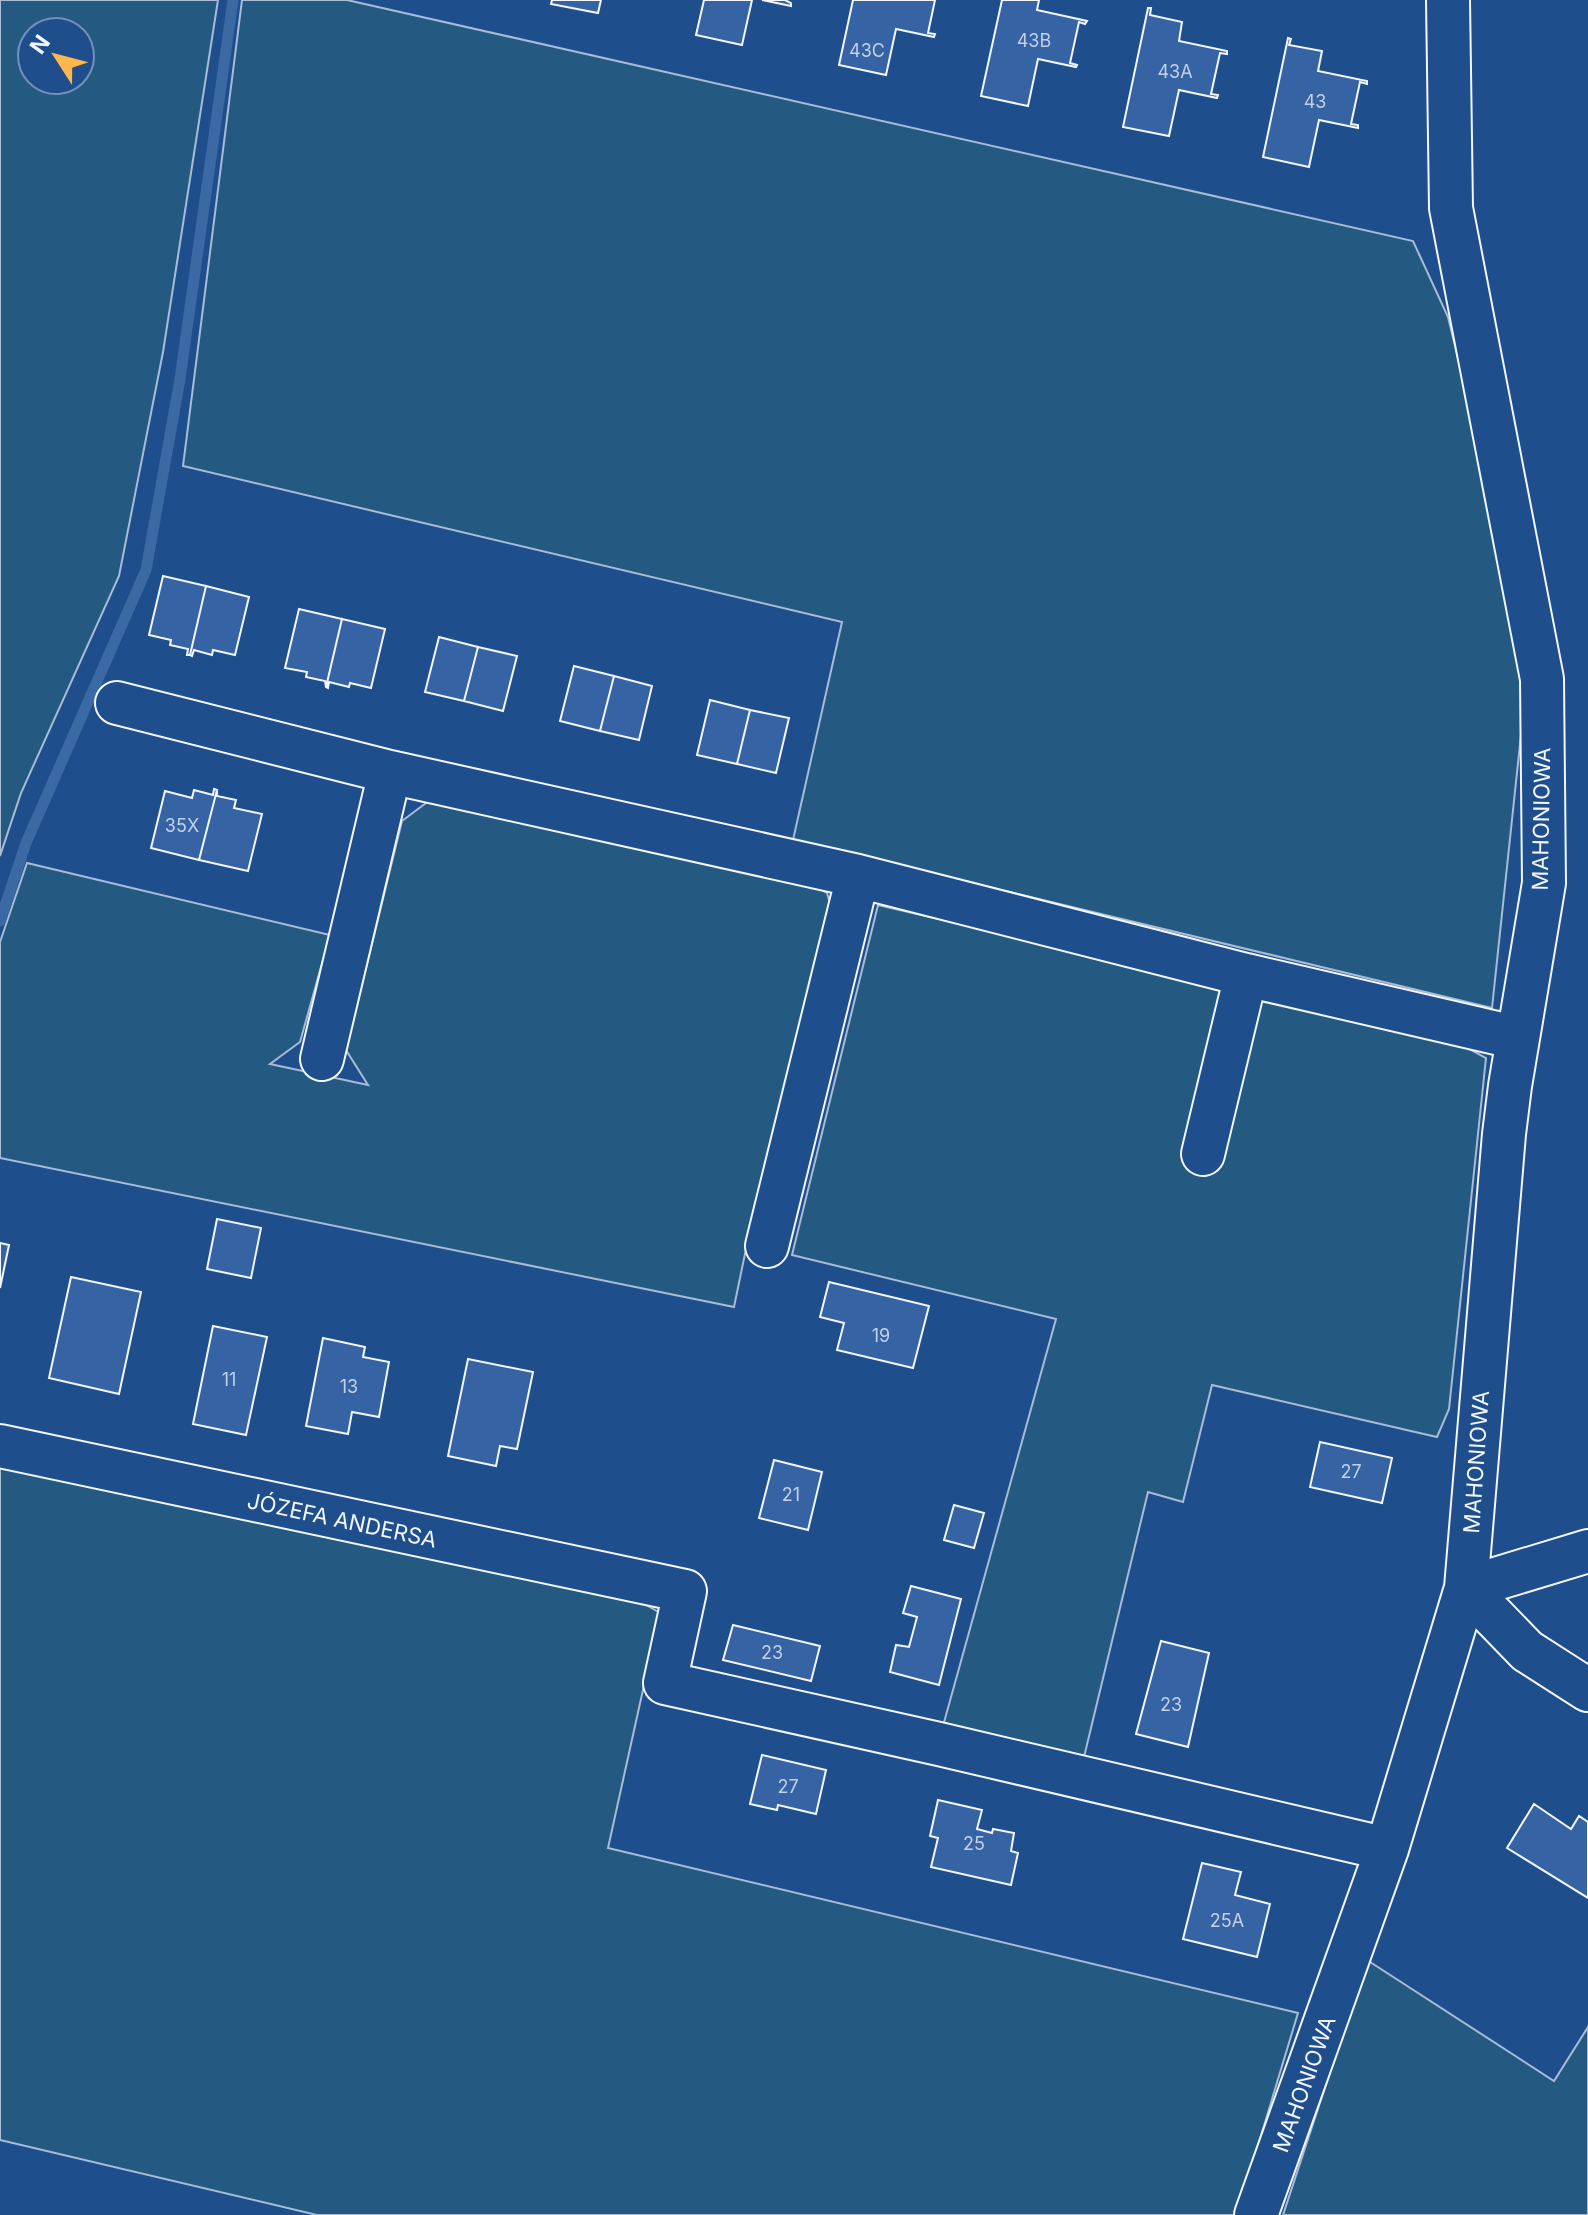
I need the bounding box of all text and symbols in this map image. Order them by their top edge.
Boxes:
north arrow [16,16,96,96]
text: N [24,30,55,59]
house number: 43B [1017,30,1051,51]
house number: 43C [849,40,885,61]
house number: 43A [1157,61,1193,82]
house number: 43 [1304,91,1326,112]
street label: MAHONIOWA [1527,747,1555,891]
house number: 35X [165,815,199,836]
house number: 19 [872,1325,890,1346]
house number: 11 [222,1369,236,1390]
house number: 13 [340,1376,358,1397]
street label: MAHONIOWA [1458,1390,1494,1534]
house number: 27 [1340,1461,1362,1482]
house number: 21 [782,1484,800,1505]
street label: JÓZEFA ANDERSA [245,1487,439,1553]
house number: 23 [761,1642,783,1663]
house number: 23 [1160,1694,1182,1715]
house number: 27 [777,1776,799,1797]
house number: 25 [963,1833,985,1854]
house number: 25A [1210,1910,1244,1931]
street label: MAHONIOWA [1267,2012,1341,2156]

